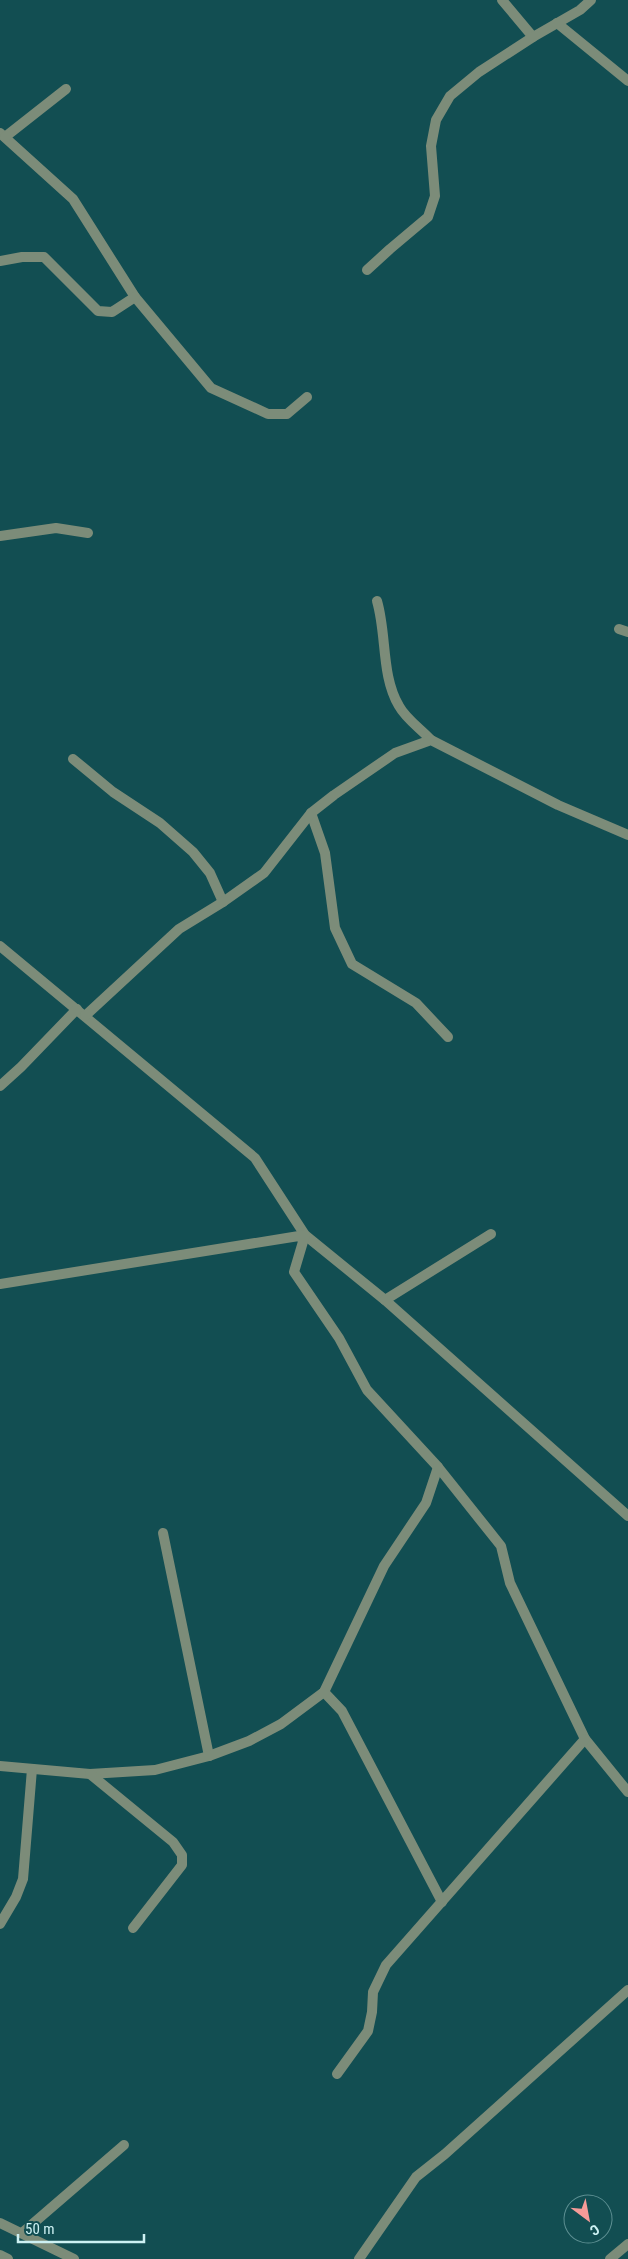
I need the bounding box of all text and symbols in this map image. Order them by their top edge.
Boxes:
north arrow [563,2194,613,2244]
scale bar [18,2212,144,2244]
text: 50 m [25,2220,55,2238]
text: С [587,2221,603,2239]

